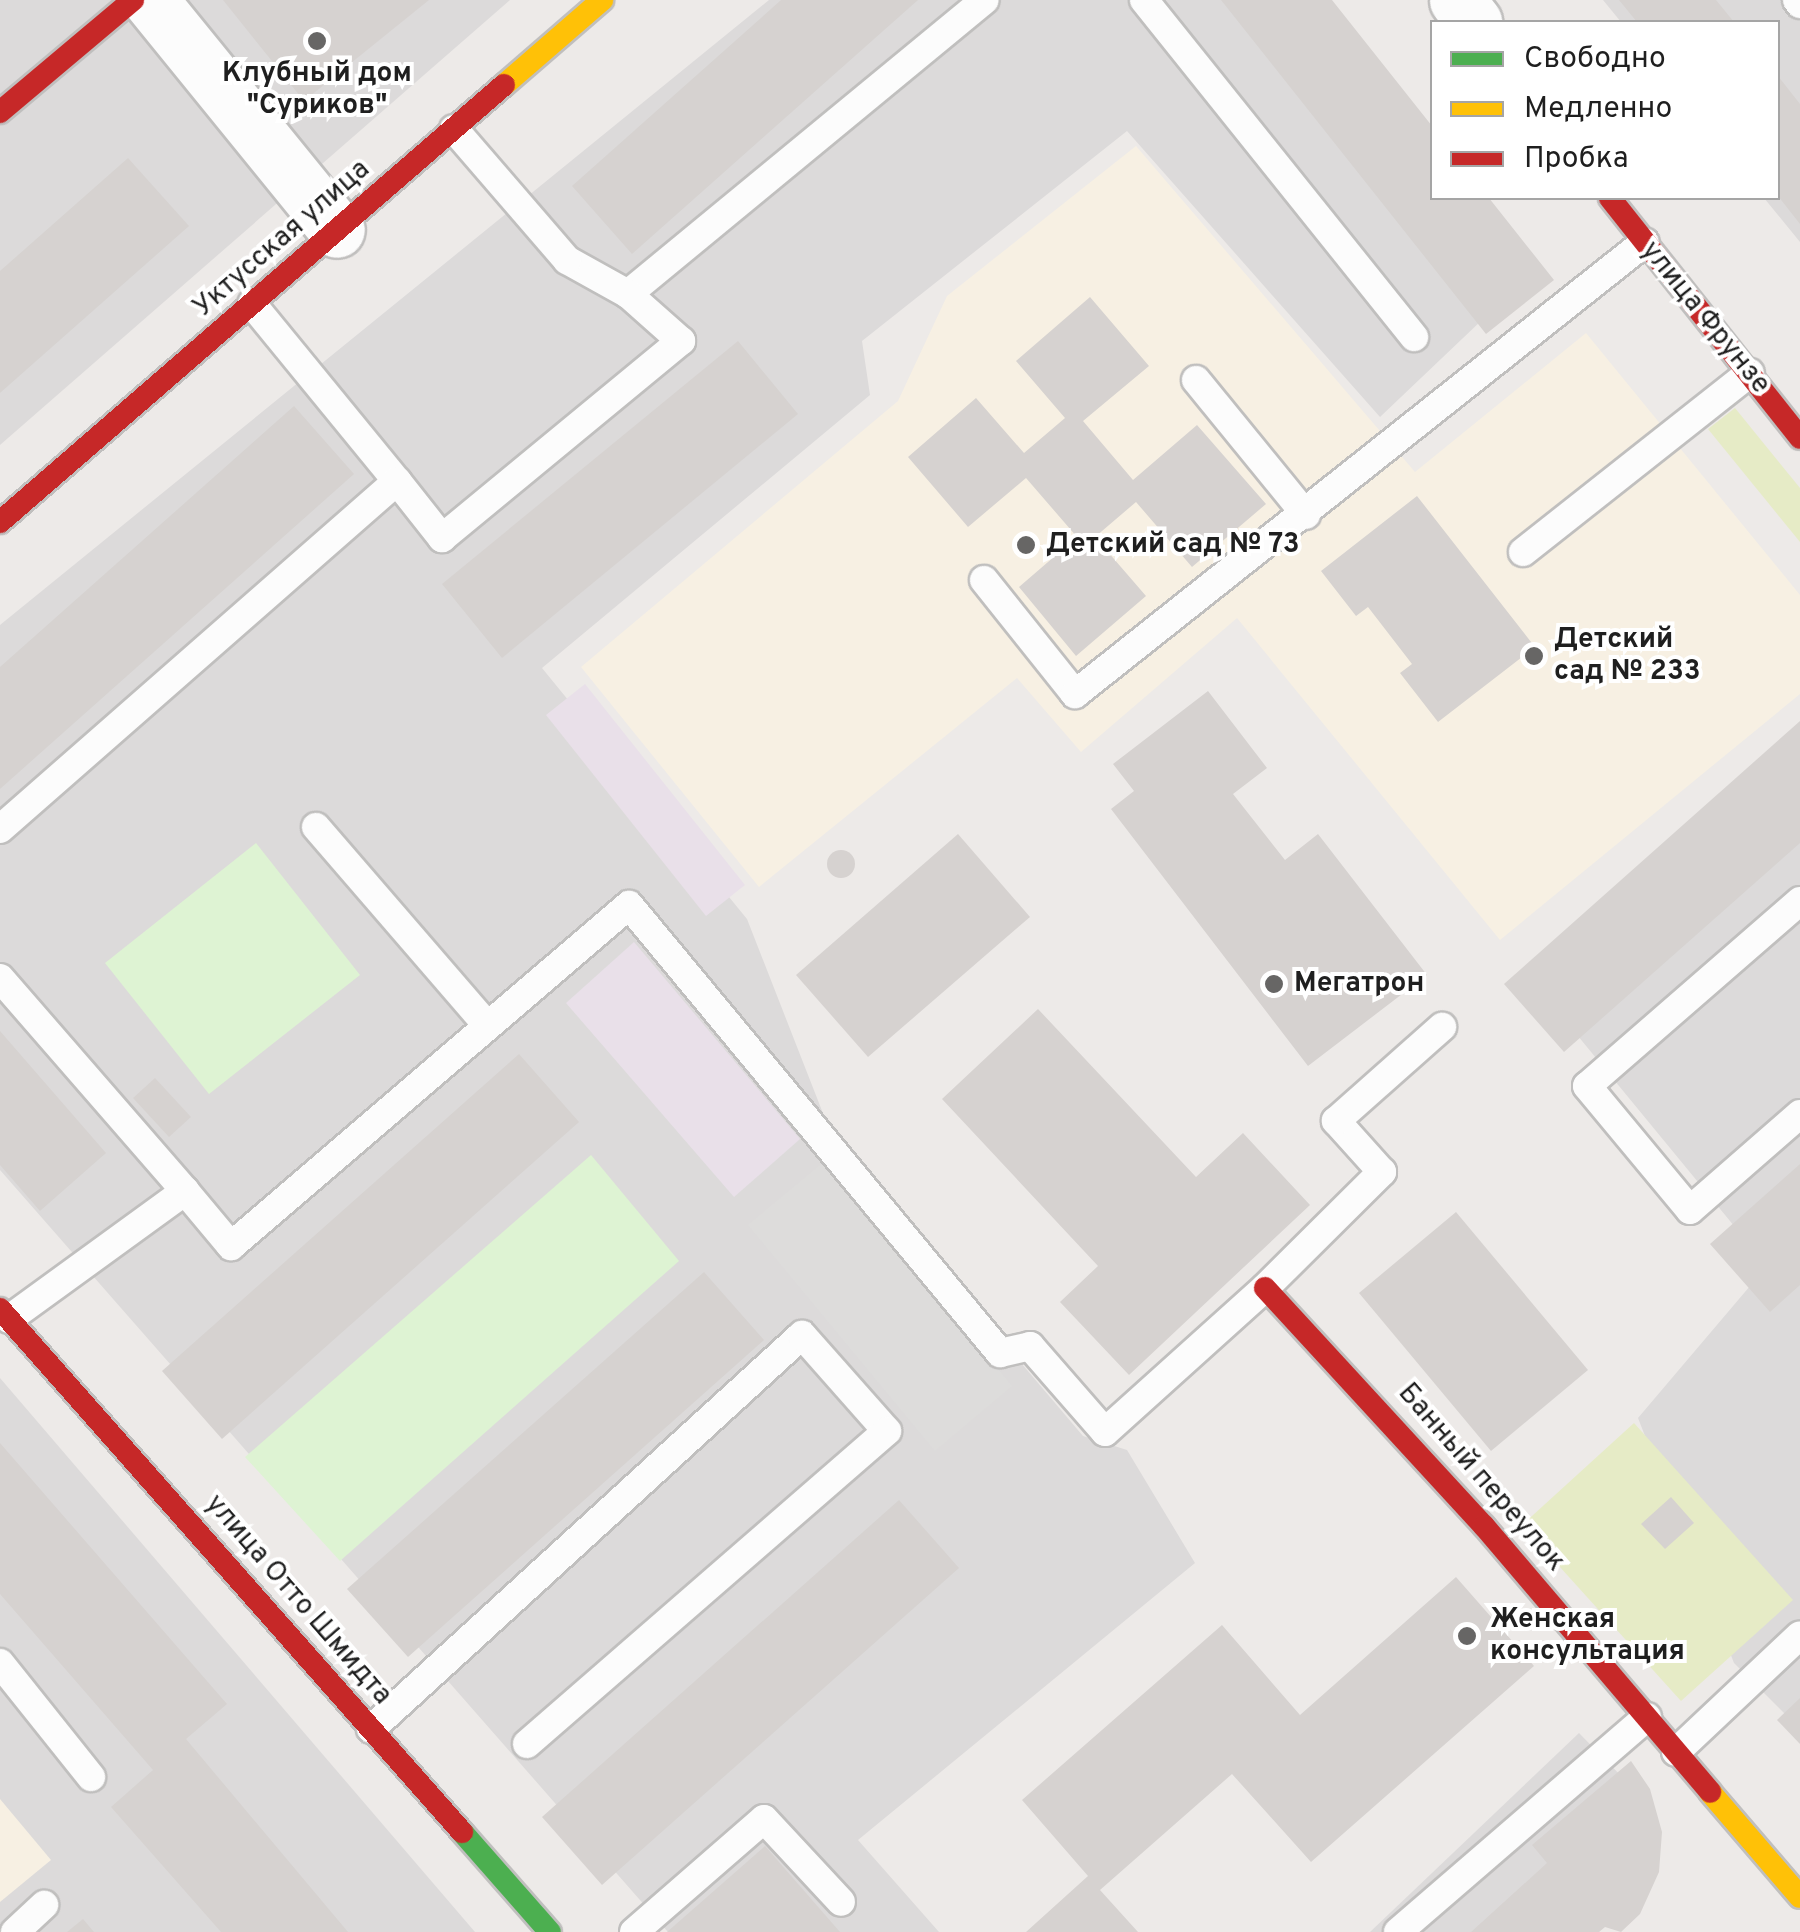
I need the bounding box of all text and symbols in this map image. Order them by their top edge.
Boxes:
legend [1430,20,1780,200]
marker: Клубный дом "Суриков" [306,30,328,52]
text: Свободно [1524,41,1666,78]
place label: Клубный дом "Суриков" [222,57,412,123]
text: Медленно [1524,91,1672,128]
text: Пробка [1524,141,1629,178]
street label: Уктусская улица [187,153,377,325]
street label: улица Фрунзе [1633,235,1777,401]
place label: Детский сад № 73 [1046,528,1300,562]
marker: Детский сад № 73 [1015,534,1037,556]
place label: Детский сад № 233 [1554,623,1700,689]
marker: Детский сад № 233 [1523,645,1545,667]
place label: Мегатрон [1294,967,1424,1001]
marker: Мегатрон [1263,973,1285,995]
street label: Банный переулок [1390,1377,1572,1579]
street label: улица Отто Шмидта [198,1488,398,1712]
place label: Женская консультация [1490,1603,1685,1669]
marker: Женская консультация [1454,1623,1480,1649]

